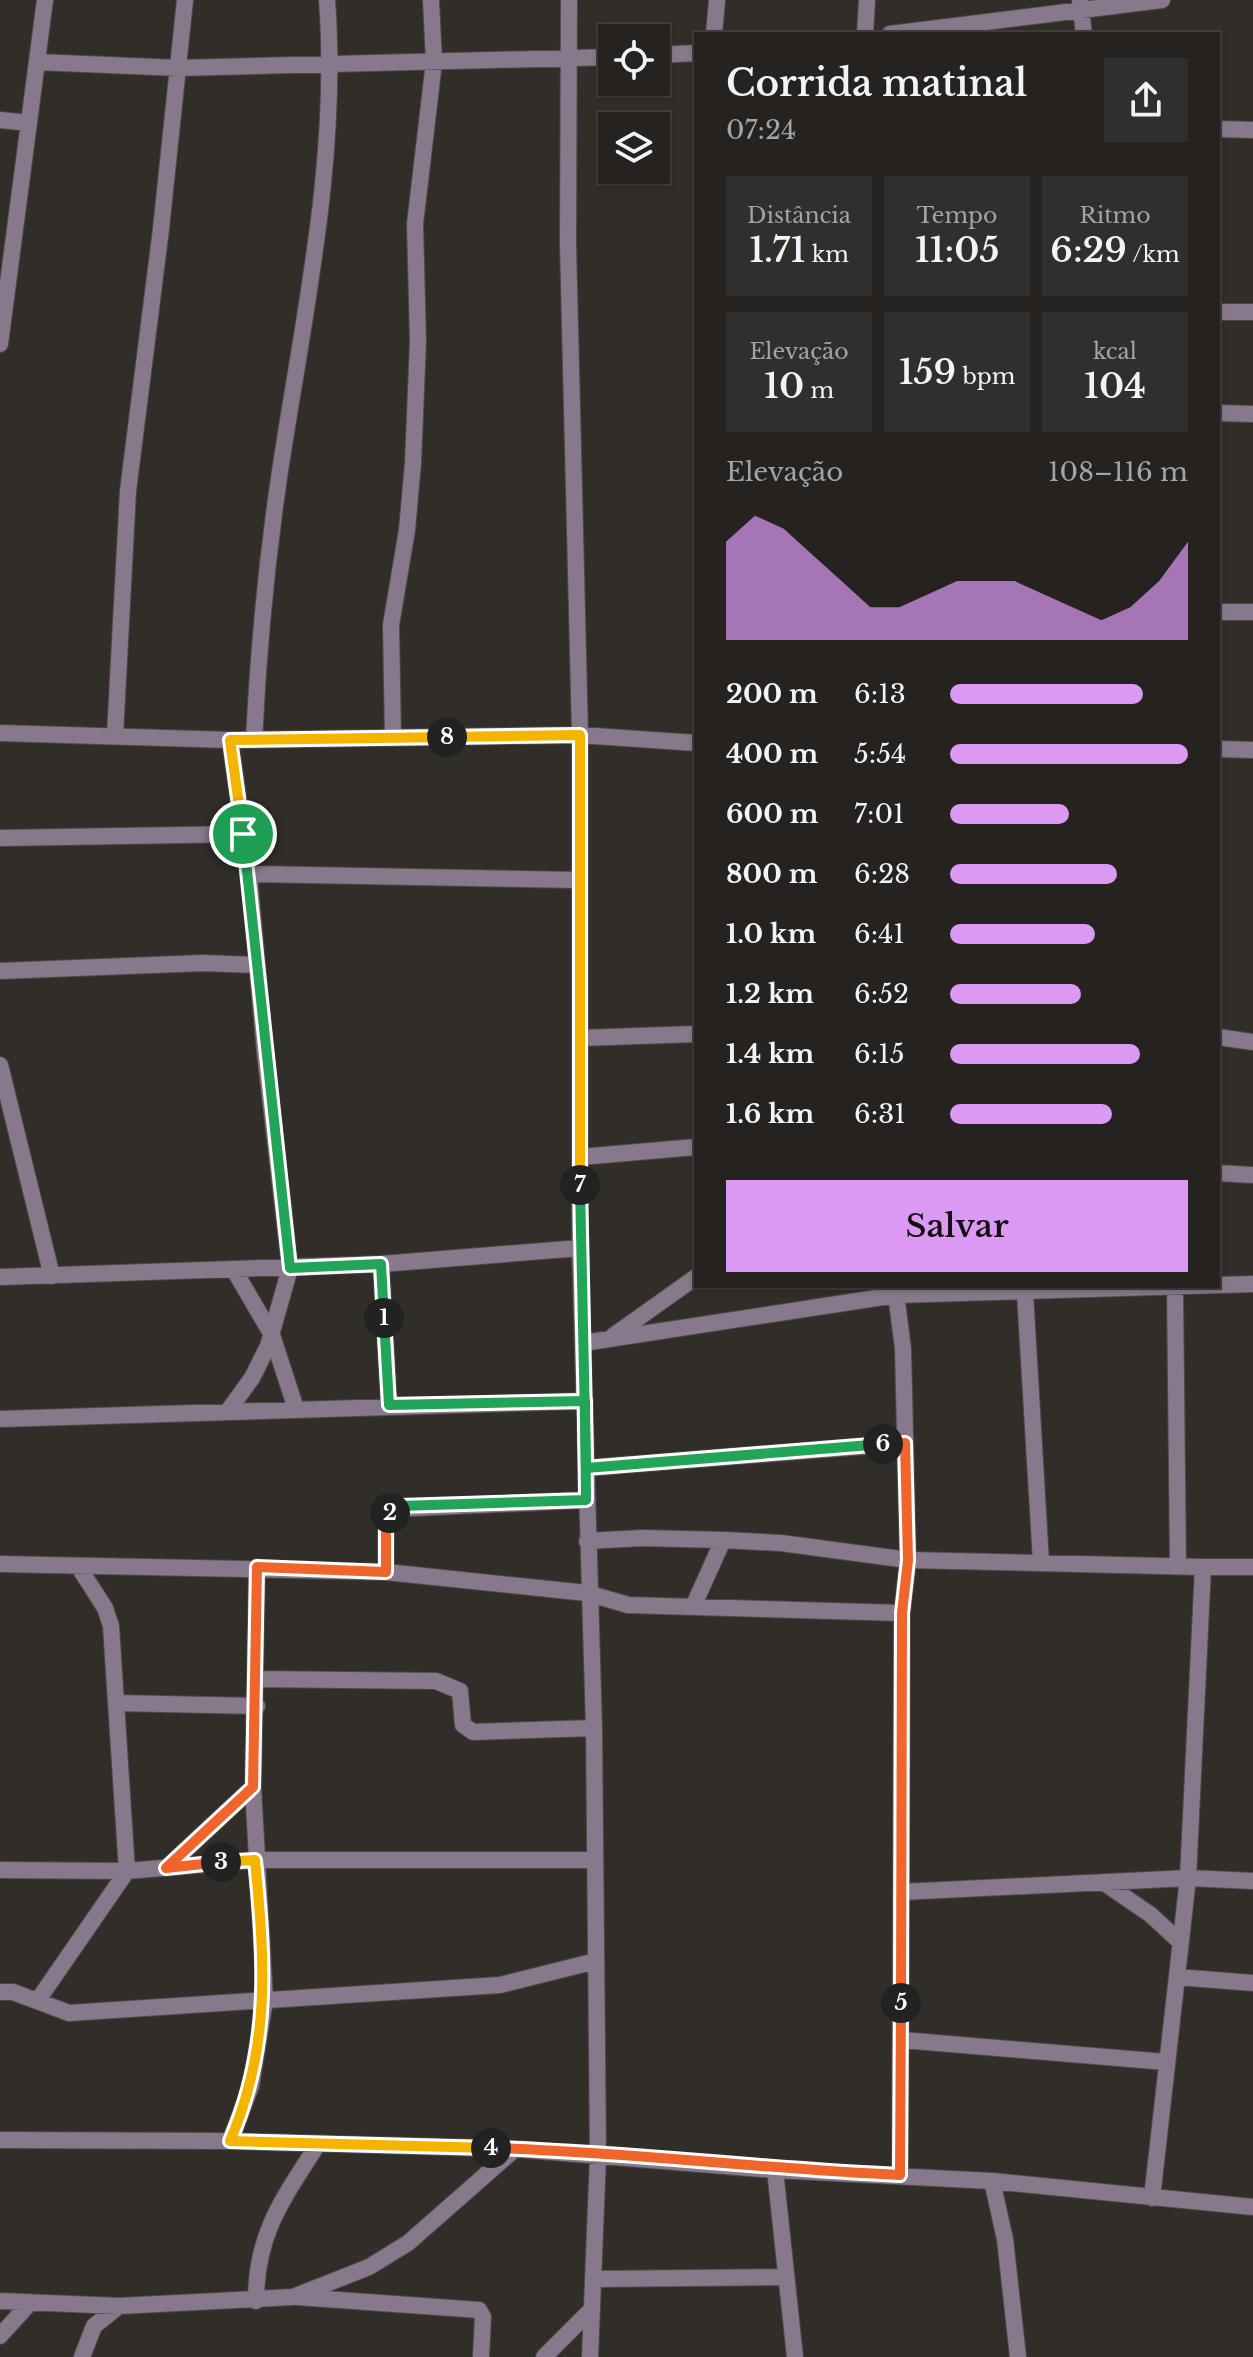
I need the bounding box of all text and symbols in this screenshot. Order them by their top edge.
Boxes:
map controls [598,24,670,184]
button: locate [598,24,670,96]
button: share [1104,58,1188,142]
text: Corrida matinal [726,61,1027,106]
button: layers [598,112,670,184]
text: 07:24 [726,114,796,146]
text: Distância [747,202,851,229]
text: Tempo [917,202,997,229]
text: Ritmo [1079,202,1151,229]
text: 1.71 [749,229,805,271]
text: 11:05 [915,229,999,271]
text: 6:29 [1050,229,1127,271]
text: km [805,241,849,268]
text: /km [1127,241,1180,268]
text: Elevação [749,338,849,365]
text: kcal [1093,338,1137,365]
text: 159 [899,351,956,393]
text: bpm [956,363,1015,390]
text: 10 [764,365,804,407]
text: 104 [1084,365,1146,407]
text: m [804,377,834,404]
text: Elevação [726,456,843,488]
text: 108–116 m [1048,456,1188,488]
text: 200 m [726,678,818,710]
text: 6:13 [854,678,906,710]
pin: 8 [427,717,467,757]
text: 8 [440,723,454,750]
text: 400 m [726,738,818,770]
text: 5:54 [854,738,906,770]
text: 600 m [726,798,818,830]
text: 7:01 [854,798,905,830]
pin [209,800,277,868]
icon: arrive [221,812,265,856]
text: 800 m [726,858,817,890]
text: 6:28 [854,858,910,890]
text: 1.0 km [726,918,816,950]
text: 6:41 [854,918,905,950]
text: 1.2 km [726,978,814,1010]
text: 6:52 [854,978,909,1010]
text: 1.4 km [726,1038,814,1070]
text: 6:15 [854,1038,905,1070]
text: 1.6 km [726,1098,814,1130]
text: 6:31 [854,1098,906,1130]
pin: 7 [560,1165,600,1205]
text: 7 [574,1171,586,1198]
button: Salvar [726,1180,1188,1272]
pin: 1 [364,1298,404,1338]
text: 1 [379,1304,389,1331]
pin: 6 [863,1424,903,1464]
text: 6 [876,1430,890,1457]
pin: 2 [370,1493,410,1533]
text: 2 [383,1499,397,1526]
pin: 3 [201,1842,241,1882]
text: 3 [214,1848,228,1875]
pin: 5 [881,1983,921,2023]
text: 5 [894,1989,908,2016]
pin: 4 [471,2128,511,2168]
text: 4 [484,2134,498,2161]

